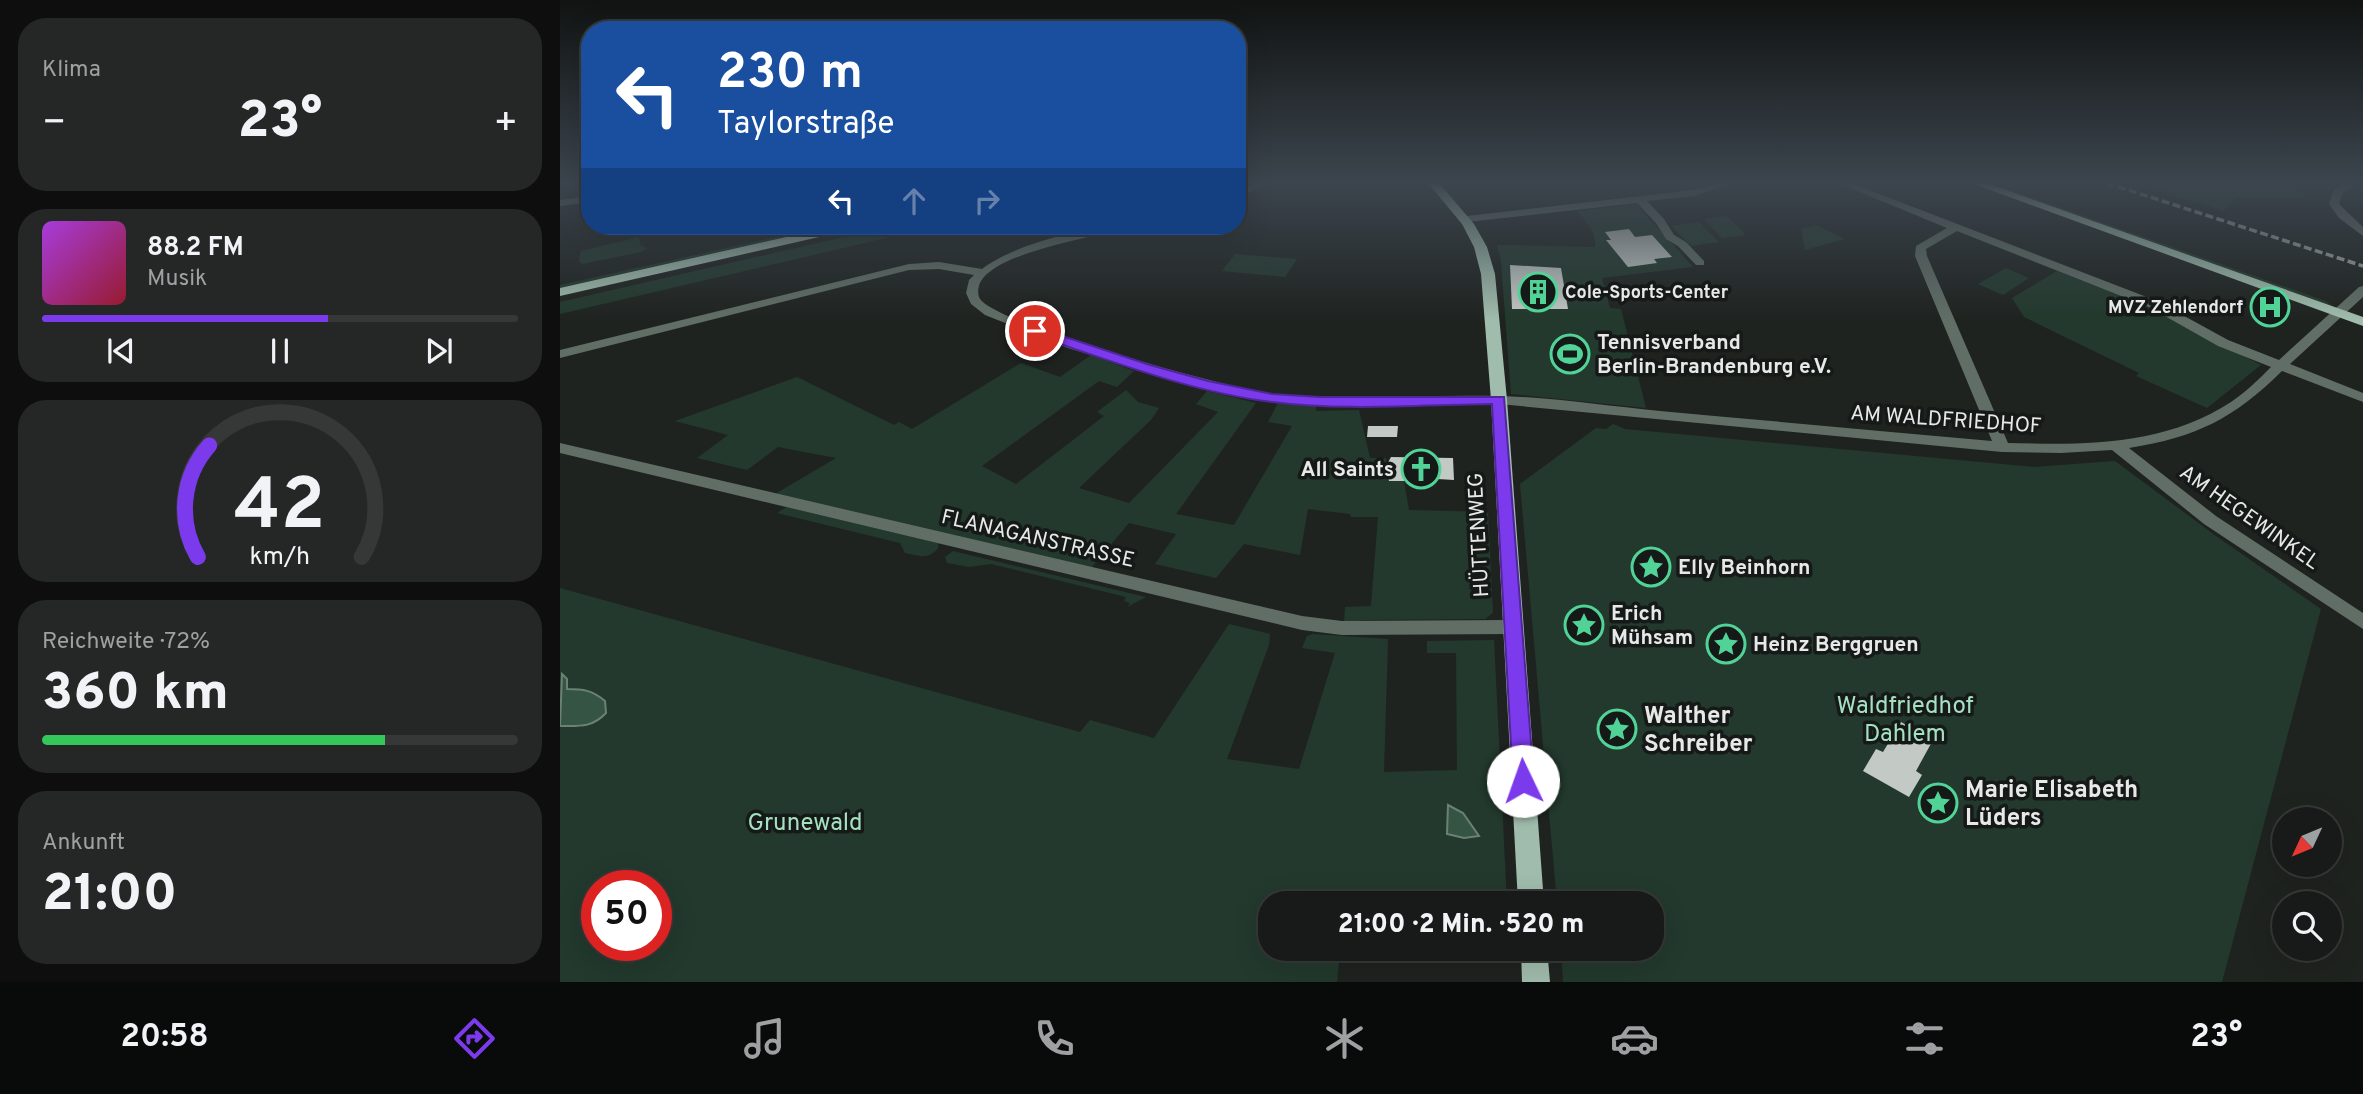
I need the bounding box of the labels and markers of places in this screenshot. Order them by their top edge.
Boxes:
building icon: Cole-Sports-Center [1517,271,1559,313]
place label: Cole-Sports-Center [1565,282,1729,305]
hospital icon: MVZ Zehlendorf [2249,286,2291,328]
place label: MVZ Zehlendorf [2108,297,2243,320]
pin [1005,301,1065,361]
place label: Tennisverband Berlin-Brandenburg e.V. [1597,330,1831,381]
sports icon: Tennisverband Berlin-Brandenburg e.V. [1549,333,1591,375]
church icon: All Saints [1400,448,1442,490]
place label: All Saints [1300,457,1394,484]
place icon: Elly Beinhorn [1630,546,1672,588]
place label: Elly Beinhorn [1678,555,1810,582]
place label: Erich Mühsam [1611,601,1693,652]
place icon: Erich Mühsam [1563,604,1605,646]
place icon: Heinz Berggruen [1705,623,1747,665]
place label: Heinz Berggruen [1753,632,1919,659]
place label: Walther Schreiber [1644,702,1753,760]
place icon: Walther Schreiber [1596,708,1638,750]
place label: Marie Elisabeth Lüders [1965,776,2138,834]
place icon: Marie Elisabeth Lüders [1917,782,1959,824]

